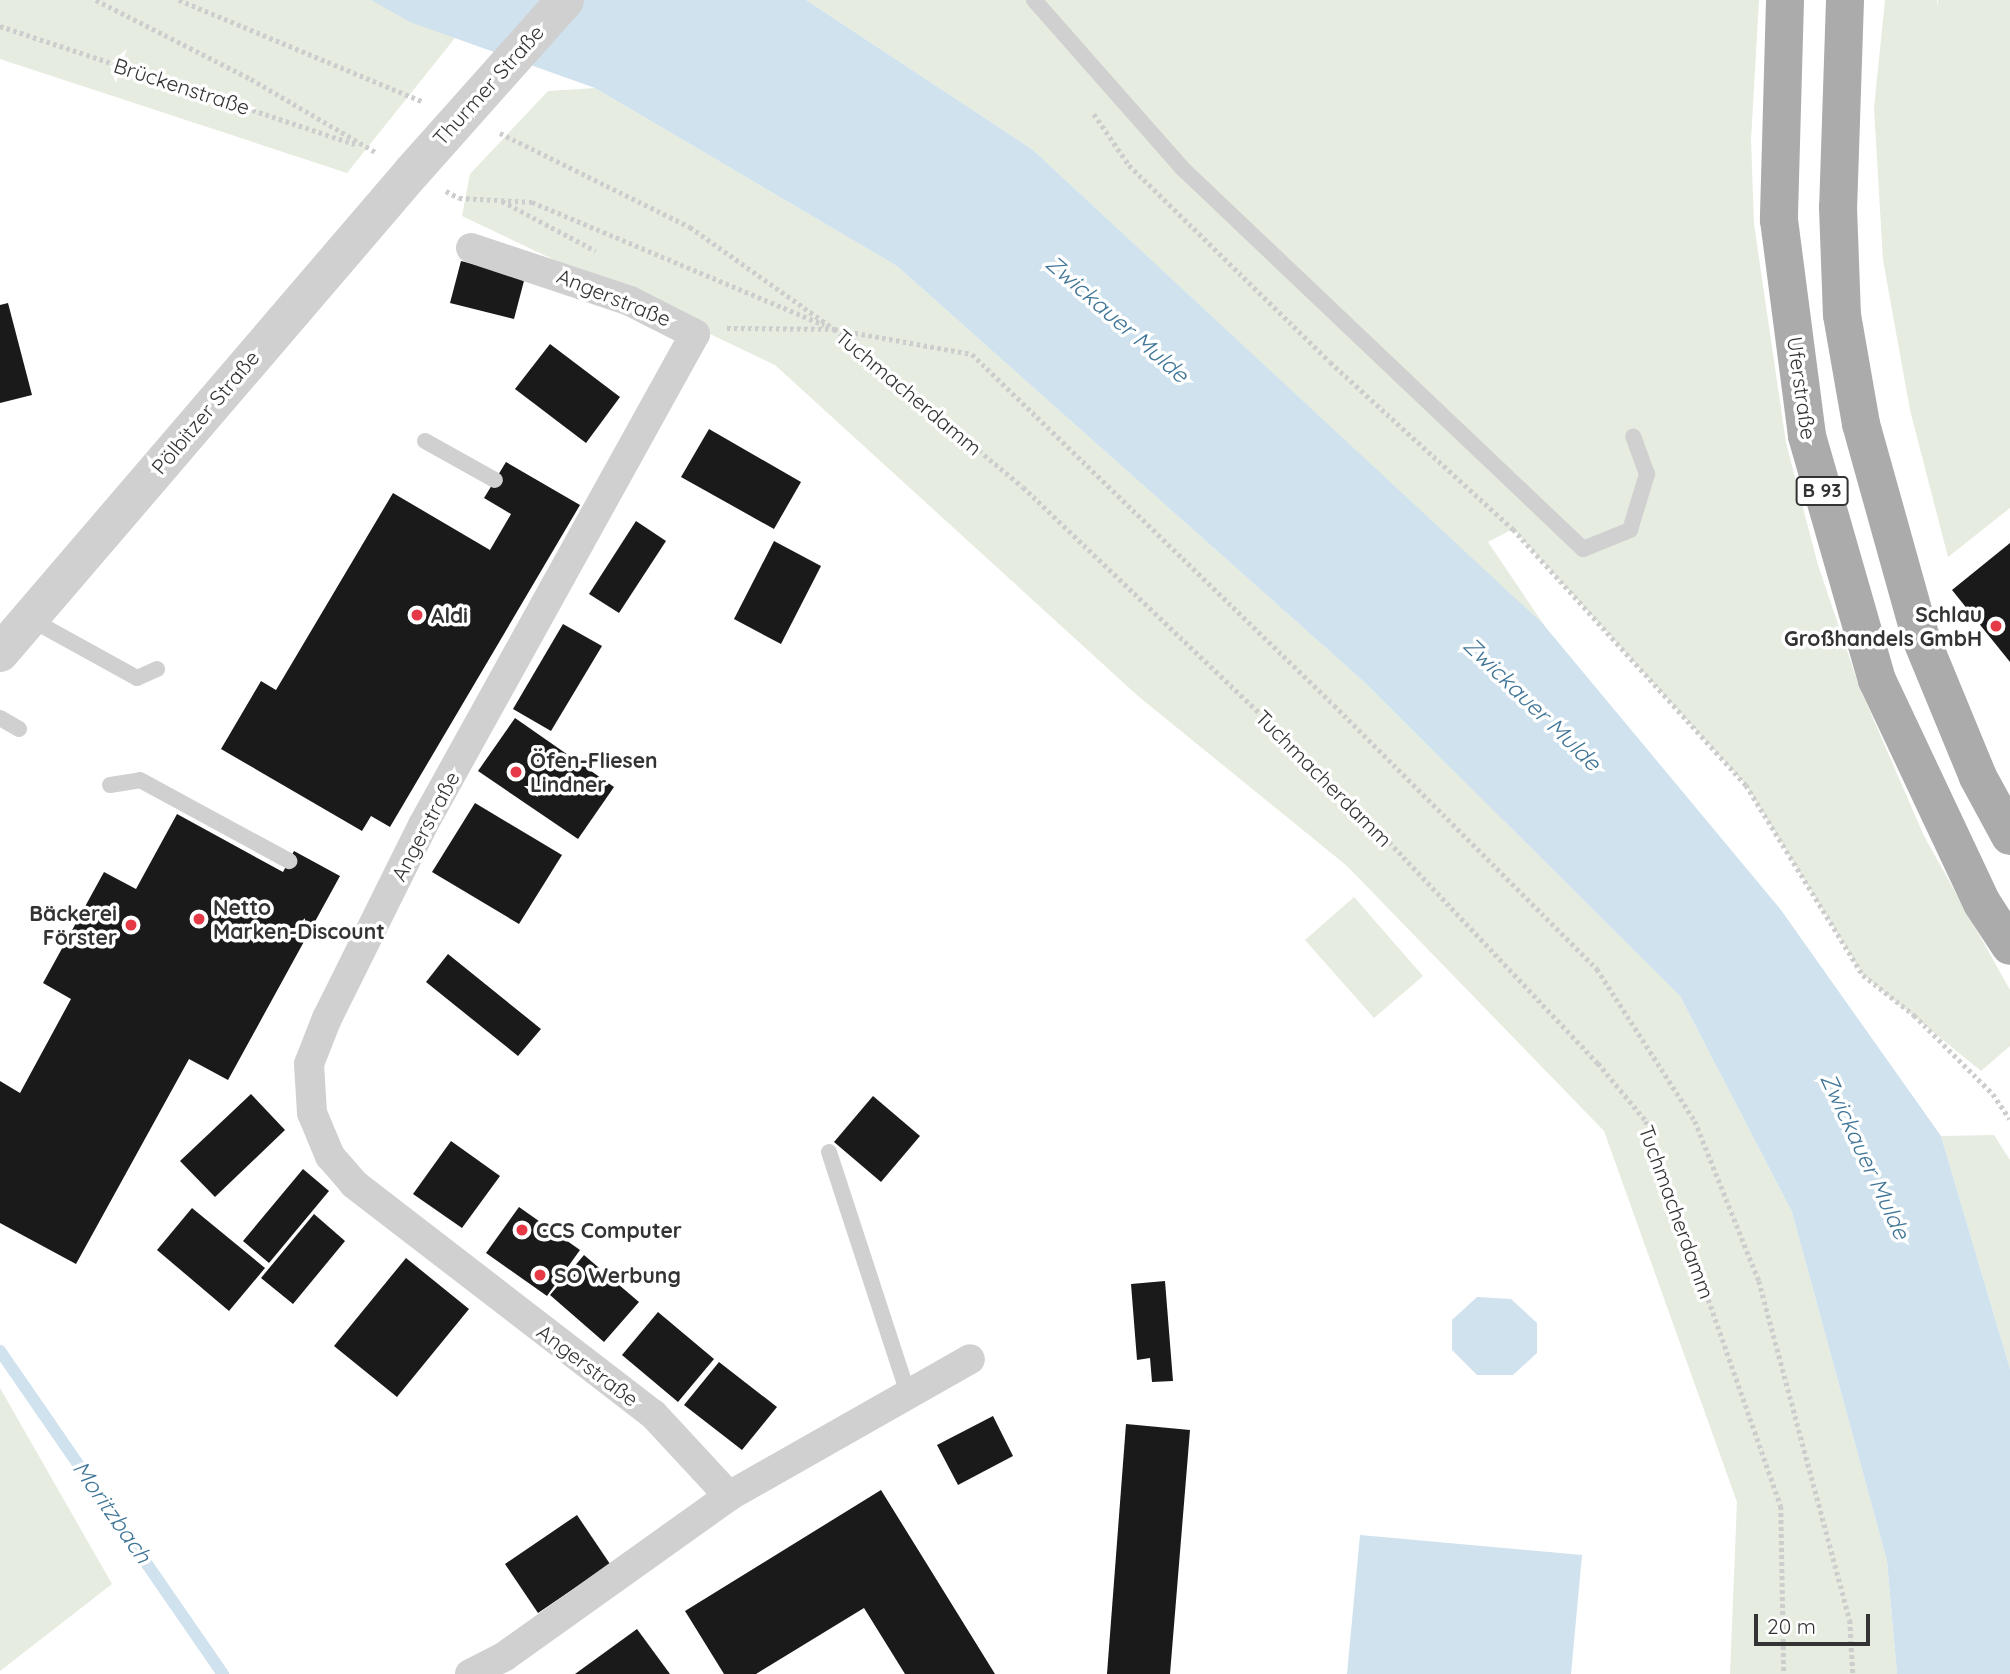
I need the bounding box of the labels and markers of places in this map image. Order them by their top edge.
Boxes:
place label: Schlau Großhandels GmbH [1784,601,1982,651]
place label: Aldi [431,602,468,628]
marker: Aldi [409,607,425,623]
marker: Schlau Großhandels GmbH [1988,618,2004,634]
place label: Öfen-Fliesen Lindner [530,747,658,797]
marker: Öfen-Fliesen Lindner [508,764,524,780]
place label: Netto Marken-Discount [213,894,385,944]
place label: Bäckerei Förster [29,900,117,950]
marker: Netto Marken-Discount [191,911,207,927]
marker: Bäckerei Förster [123,917,139,933]
place label: CCS Computer [536,1217,682,1243]
marker: CCS Computer [514,1222,530,1238]
place label: SO Werbung [554,1262,681,1288]
marker: SO Werbung [532,1267,548,1283]

